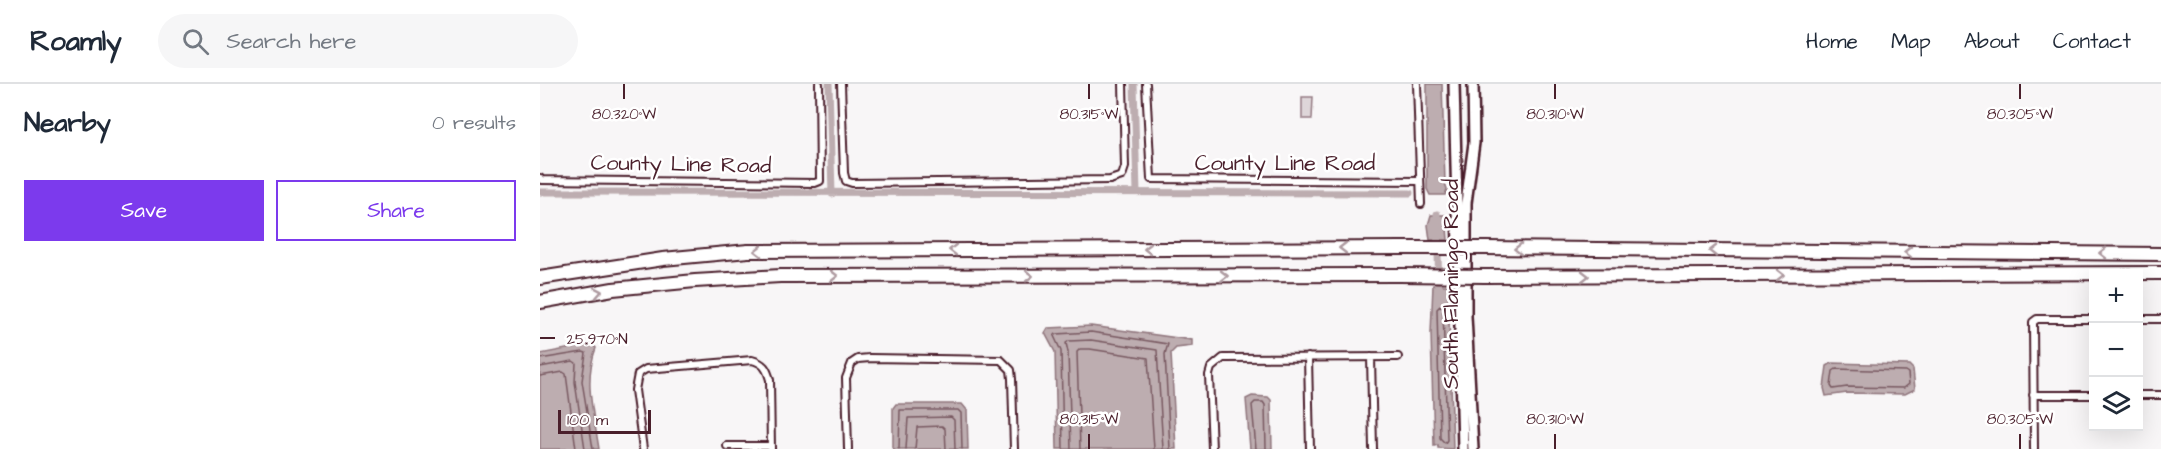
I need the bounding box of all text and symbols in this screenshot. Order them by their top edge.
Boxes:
search box [158,14,578,68]
text: Roamly [30,22,122,61]
icon: search [179,25,212,58]
text: Search here [227,26,356,57]
text: Home [1806,27,1858,56]
text: Map [1891,27,1931,56]
text: About [1964,27,2020,56]
text: Contact [2053,27,2131,56]
text: 80.320°W [592,104,656,125]
text: 80.315°W [1060,104,1118,125]
text: 80.310°W [1526,104,1584,125]
text: 80.305°W [1987,104,2053,125]
text: Nearby [24,105,111,141]
text: 0 results [432,109,516,137]
street label: County Line Road [590,147,772,183]
street label: County Line Road [1195,148,1375,180]
street label: South Flamingo Road [1436,179,1468,389]
button: Save [24,180,264,241]
button: Share [276,180,516,241]
one-way arrow [1338,242,1347,254]
one-way arrow [1513,242,1522,255]
one-way arrow [1143,243,1152,255]
one-way arrow [948,244,957,256]
one-way arrow [753,245,762,257]
one-way arrow [1708,245,1717,257]
one-way arrow [1903,246,1912,258]
one-way arrow [2098,247,2107,259]
one-way arrow [1776,269,1785,281]
map controls [2089,269,2143,431]
button: + [2089,269,2143,323]
one-way arrow [829,270,838,282]
one-way arrow [1024,270,1033,282]
one-way arrow [1219,270,1228,282]
one-way arrow [1581,270,1590,282]
one-way arrow [592,286,602,299]
button: − [2089,323,2143,377]
text: 25.970°N [566,329,628,350]
button: layers [2089,377,2143,431]
scale bar [558,407,651,434]
text: 100 m [567,409,608,431]
text: 80.315°W [1060,409,1118,430]
text: 80.310°W [1526,409,1584,430]
text: 80.305°W [1987,409,2053,430]

